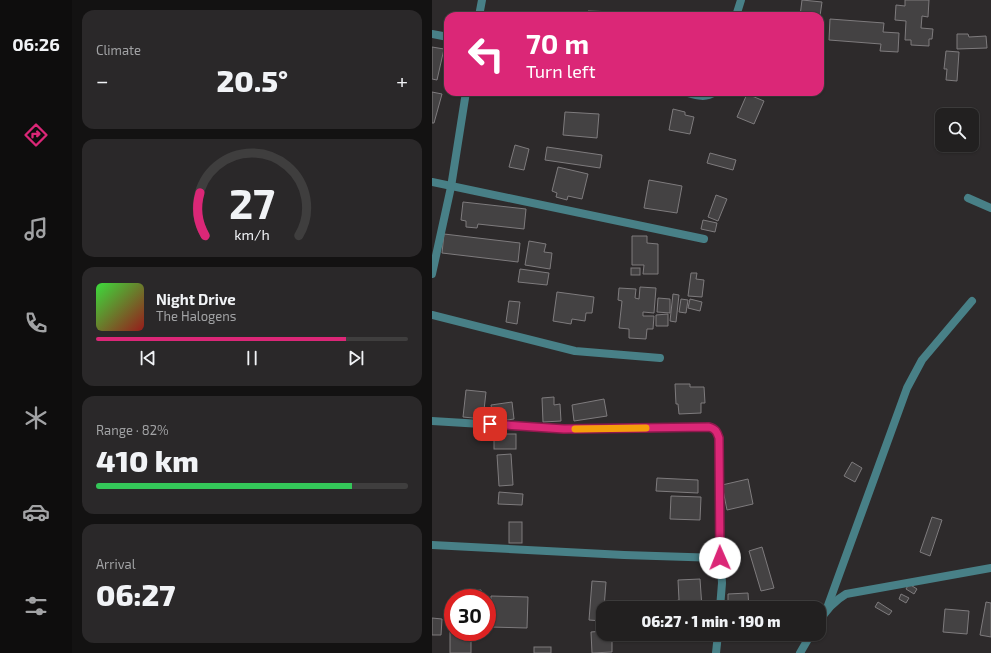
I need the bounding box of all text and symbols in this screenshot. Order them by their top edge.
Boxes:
text: 70 m [526,26,589,60]
icon: left [460,28,512,80]
text: 06:26 [12,33,60,55]
text: Climate [96,42,141,58]
text: Turn left [526,60,596,82]
text: 20.5° [217,62,288,98]
text: − [96,67,109,93]
text: + [396,67,408,93]
map controls [935,108,979,152]
button: search [935,108,979,152]
icon: directions [22,121,50,149]
text: 27 [229,177,275,227]
icon: music [22,215,50,243]
text: km/h [234,225,270,242]
text: Night Drive [156,290,236,308]
text: The Halogens [156,308,236,324]
icon: phone [22,309,50,337]
icon: previous [137,347,159,369]
icon: pause [241,347,263,369]
icon: next [345,347,367,369]
icon: climate [22,404,50,432]
pin [473,407,507,441]
icon: arrive [479,413,501,435]
text: Range · 82% [96,422,169,438]
text: 410 km [96,442,199,478]
icon: car [22,498,50,526]
position arrow [699,537,741,579]
text: Arrival [96,556,136,572]
text: 06:27 [96,576,175,612]
speed limit sign: 30 [444,589,496,641]
icon: filters [22,592,50,620]
text: 06:27 · 1 min · 190 m [642,612,780,630]

